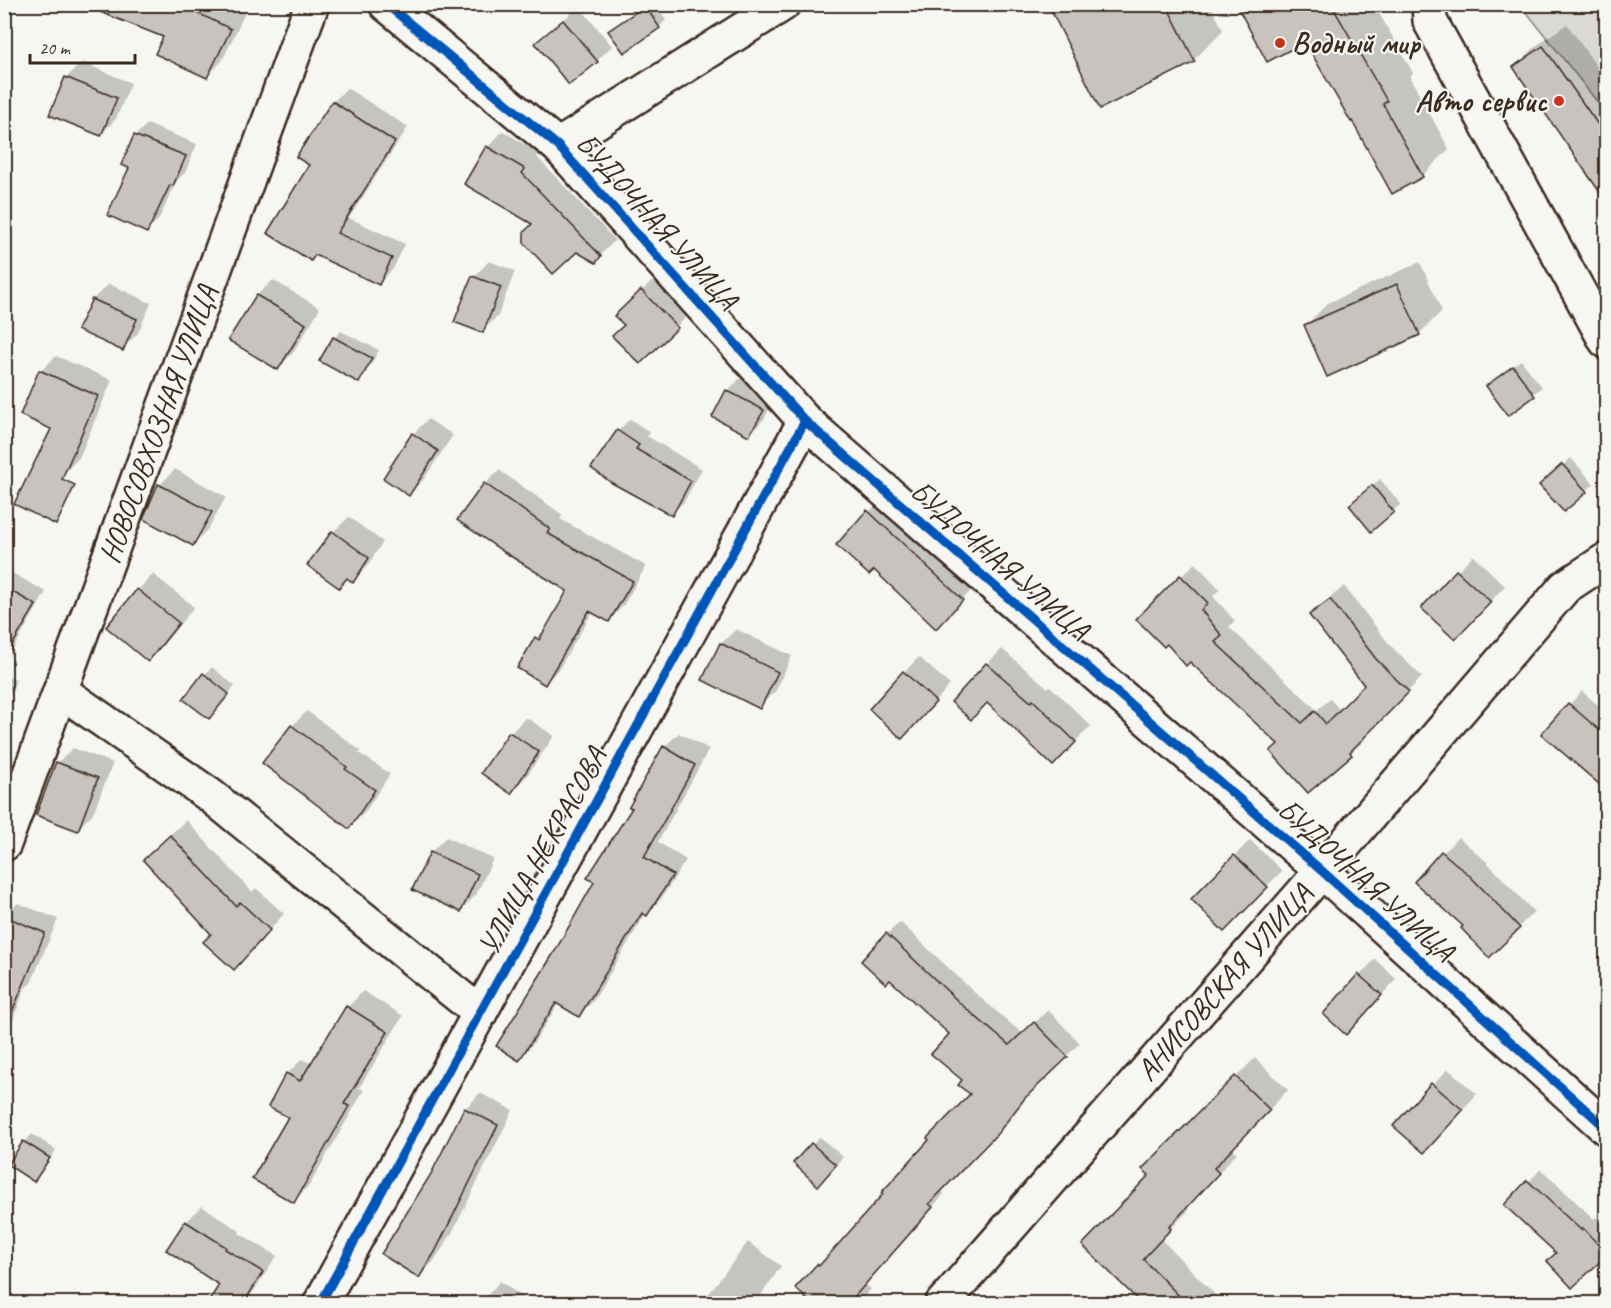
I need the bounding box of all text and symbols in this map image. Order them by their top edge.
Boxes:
place label: Водный мир [1292,24,1421,62]
scale bar [30,27,135,65]
marker: Водный мир [1273,36,1287,50]
text: 20 m [39,37,72,59]
place label: Авто сервис [1415,82,1548,120]
marker: Авто сервис [1552,94,1566,108]
street label: БУДОЧНАЯ УЛИЦА [568,125,748,319]
street label: НОВОСОВХОЗНАЯ УЛИЦА [90,279,226,568]
street label: БУДОЧНАЯ УЛИЦА [903,472,1099,649]
street label: УЛИЦА НЕКРАСОВА [469,739,616,961]
street label: БУДОЧНАЯ УЛИЦА [1270,791,1464,971]
street label: АНИСОВСКАЯ УЛИЦА [1128,875,1321,1089]

